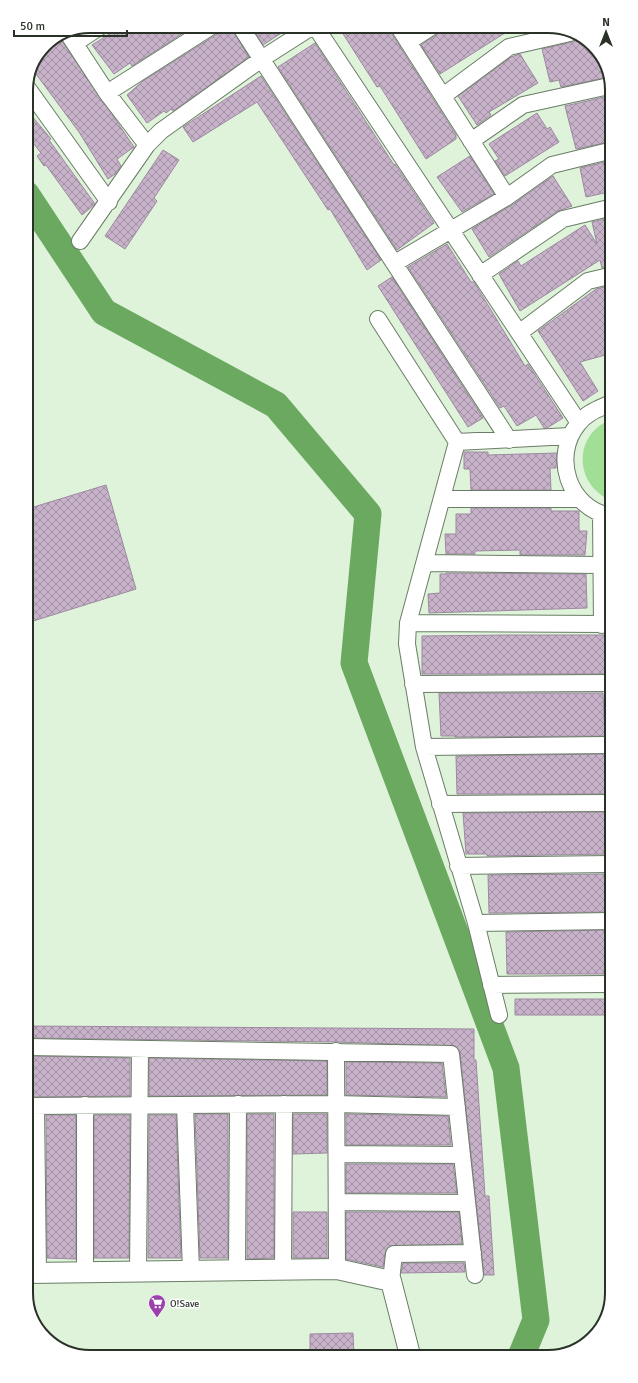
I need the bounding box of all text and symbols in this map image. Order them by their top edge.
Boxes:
scale bar [14,12,127,38]
north arrow [586,12,626,52]
text: N [602,16,610,29]
text: 50 m [20,19,45,34]
supermarket icon: O!Save [147,1293,167,1318]
place label: O!Save [170,1298,199,1310]

